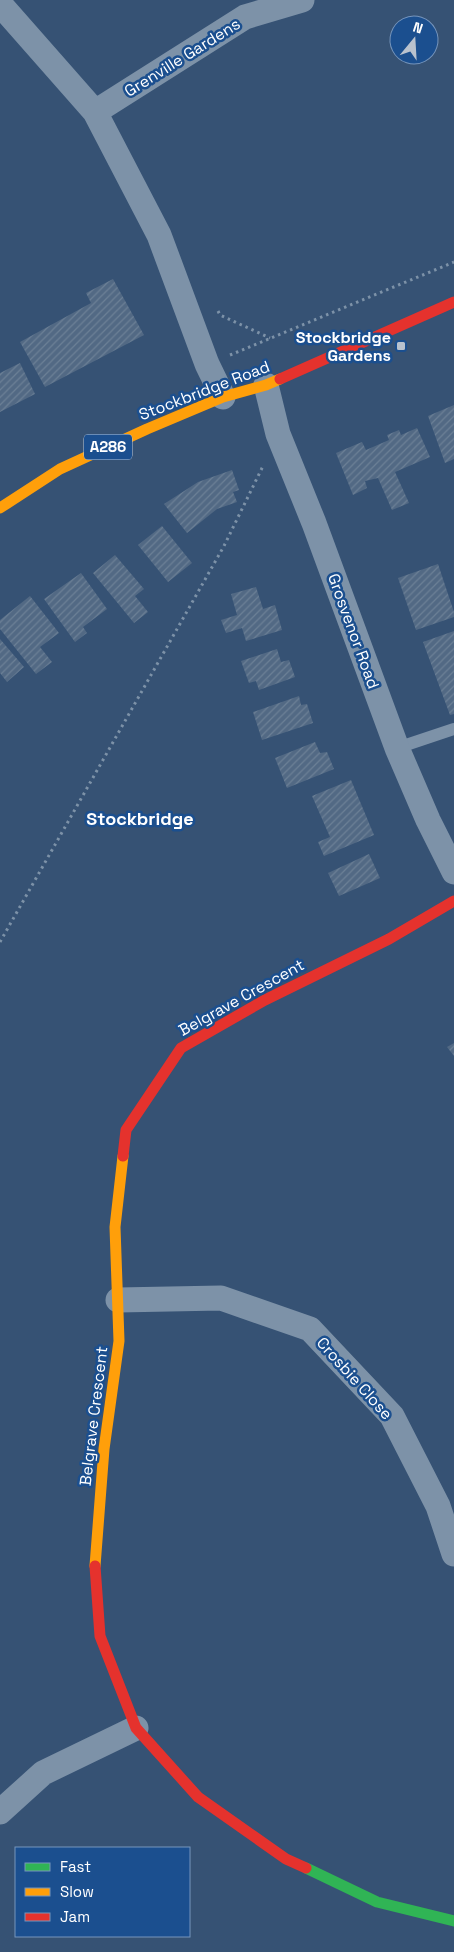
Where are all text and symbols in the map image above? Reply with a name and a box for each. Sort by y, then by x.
street label: Grenville Gardens [120,13,244,102]
north arrow [389,15,439,65]
text: N [411,18,425,38]
place label: Stockbridge Gardens [296,327,391,366]
marker: Stockbridge Gardens [395,340,407,352]
street label: Stockbridge Road [136,356,273,425]
road number: A286 [84,434,132,460]
street label: Grosvenor Road [323,571,384,692]
district label: Stockbridge [86,807,194,830]
street label: Belgrave Crescent [175,954,308,1041]
street label: Crosbie Close [312,1333,397,1424]
street label: Belgrave Crescent [75,1345,112,1487]
legend [15,1847,190,1937]
text: Fast [60,1857,91,1876]
text: Slow [60,1882,94,1901]
text: Jam [60,1907,90,1926]

